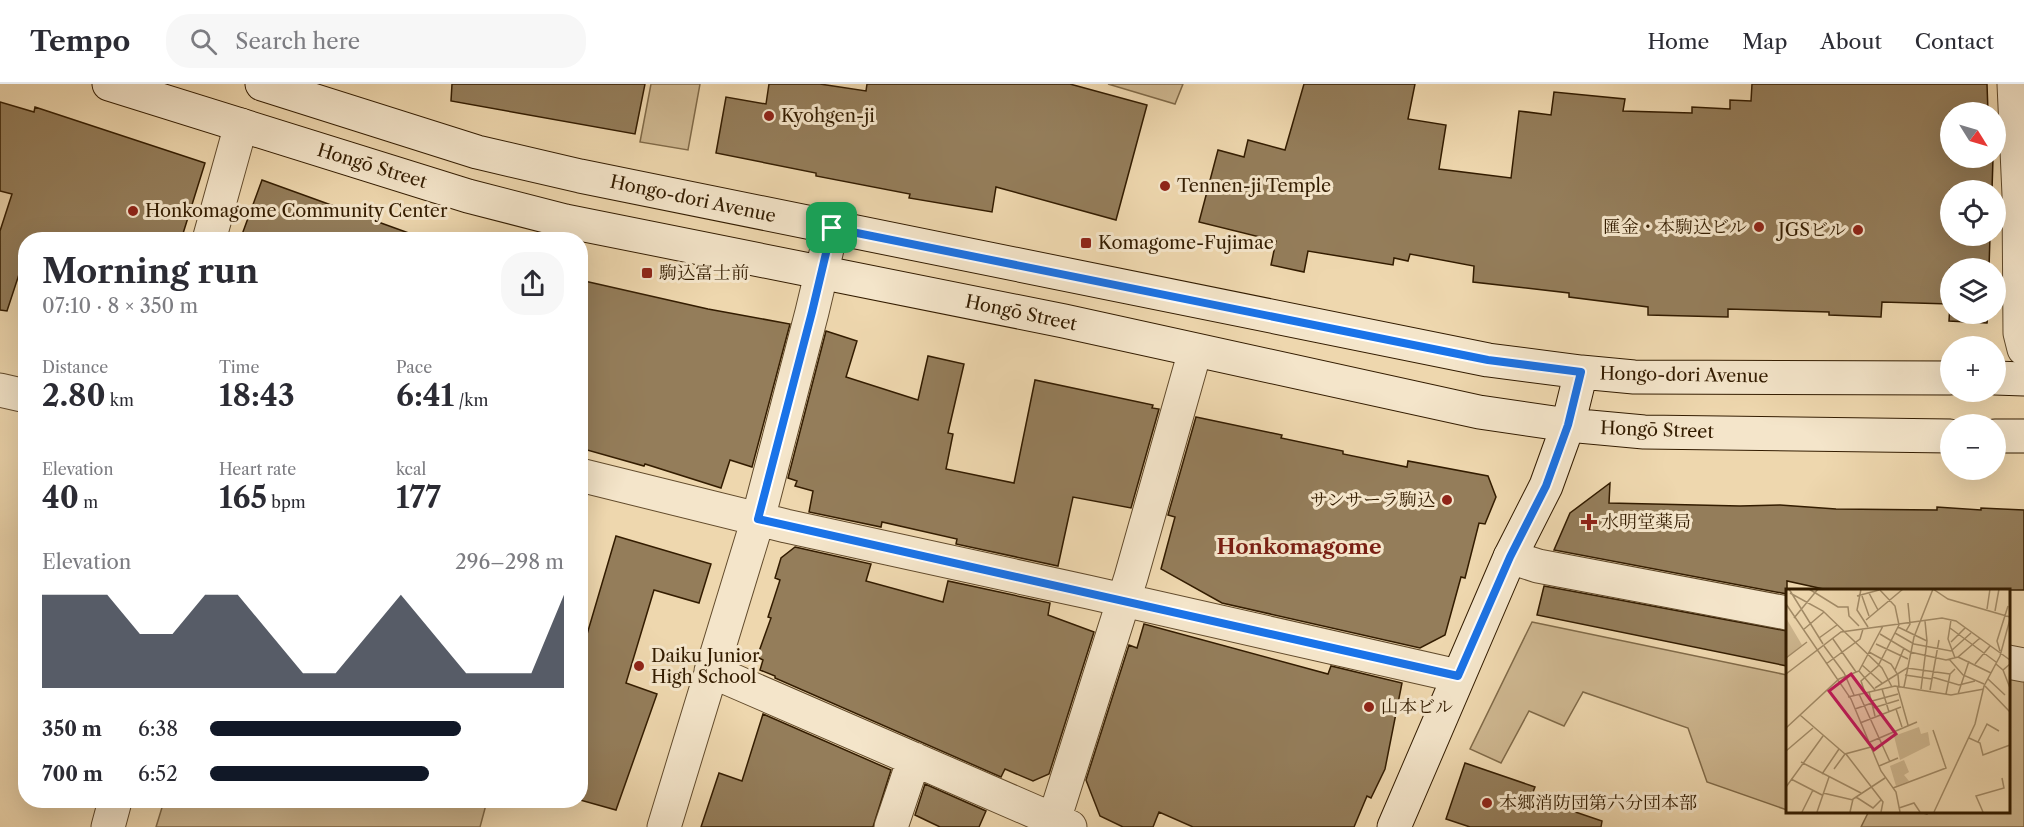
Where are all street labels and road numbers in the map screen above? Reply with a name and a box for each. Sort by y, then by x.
street label: Hongō Street [314,139,430,193]
street label: Hongo-dori Avenue [608,171,778,227]
street label: Hongō Street [963,290,1079,336]
street label: Hongo-dori Avenue [1599,363,1769,387]
street label: Hongō Street [1600,417,1715,443]

